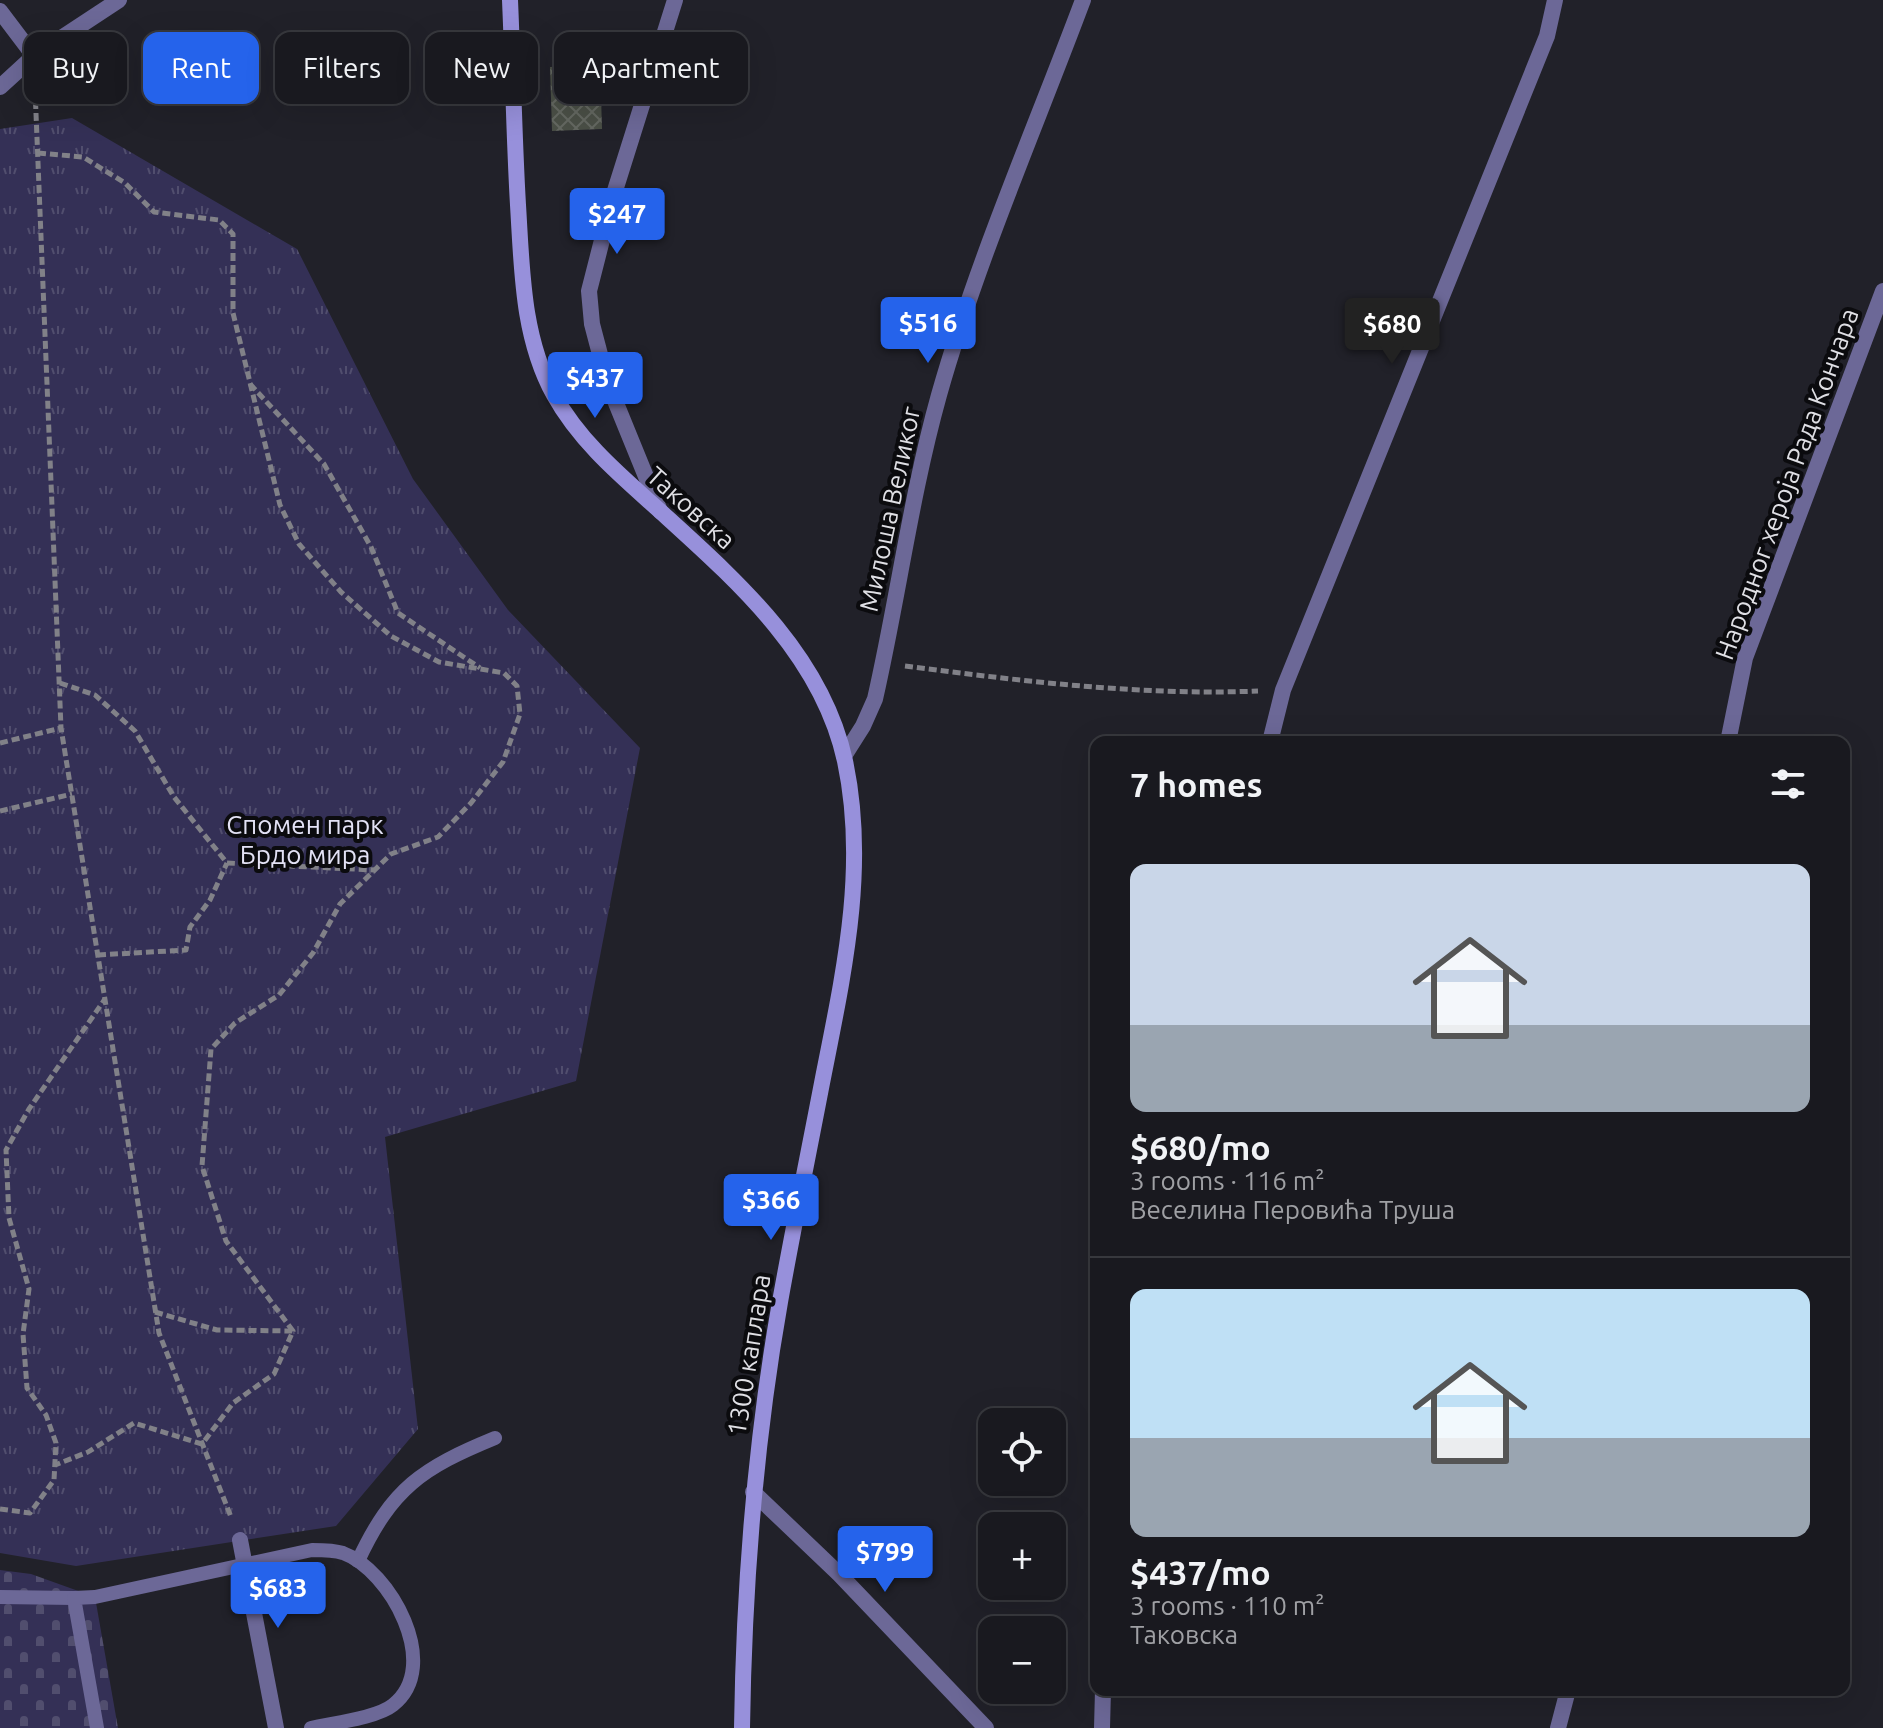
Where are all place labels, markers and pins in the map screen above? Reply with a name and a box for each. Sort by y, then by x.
pin: $247 [570,188,664,256]
pin: $516 [881,297,975,365]
pin: $680 [1345,298,1439,366]
pin: $437 [548,352,642,420]
pin: $366 [724,1174,818,1242]
pin: $799 [838,1526,932,1594]
pin: $683 [231,1562,325,1630]

